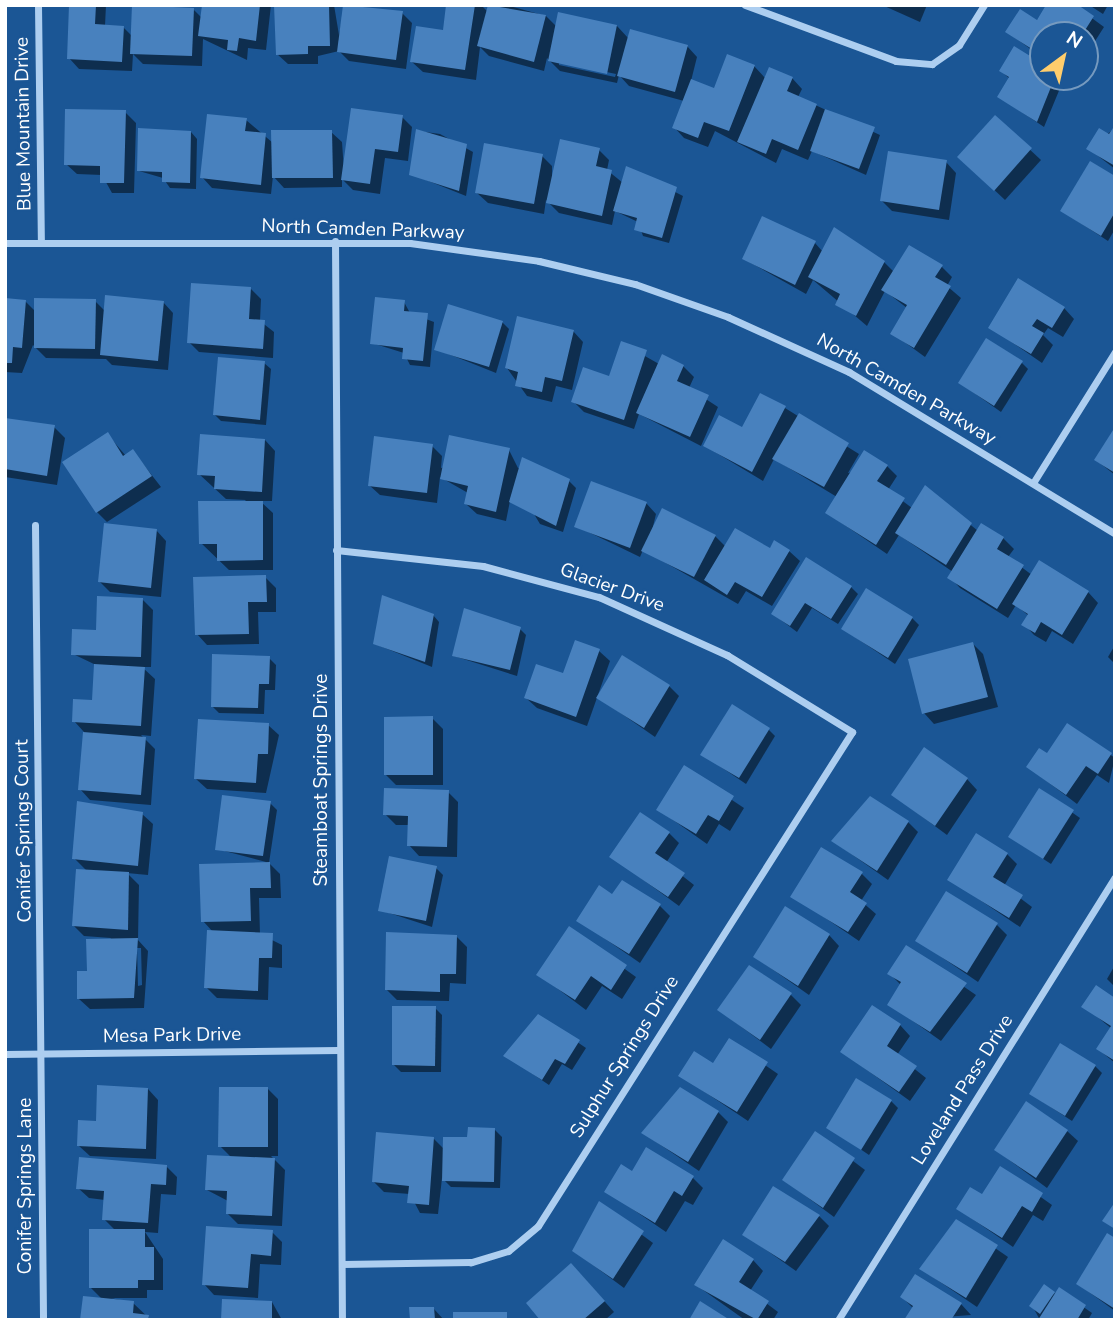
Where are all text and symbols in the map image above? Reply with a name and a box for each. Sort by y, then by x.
north arrow [1029,21,1099,91]
text: N [1061,25,1087,55]
street label: Blue Mountain Drive [11,37,37,211]
street label: North Camden Parkway [261,215,465,245]
street label: North Camden Parkway [812,329,1000,451]
street label: Glacier Drive [557,559,667,617]
street label: Steamboat Springs Drive [311,674,333,886]
street label: Conifer Springs Court [11,739,37,923]
street label: Sulphur Springs Drive [566,972,684,1142]
street label: Loveland Pass Drive [908,1011,1018,1169]
street label: Mesa Park Drive [103,1023,241,1049]
street label: Conifer Springs Lane [15,1098,37,1274]

